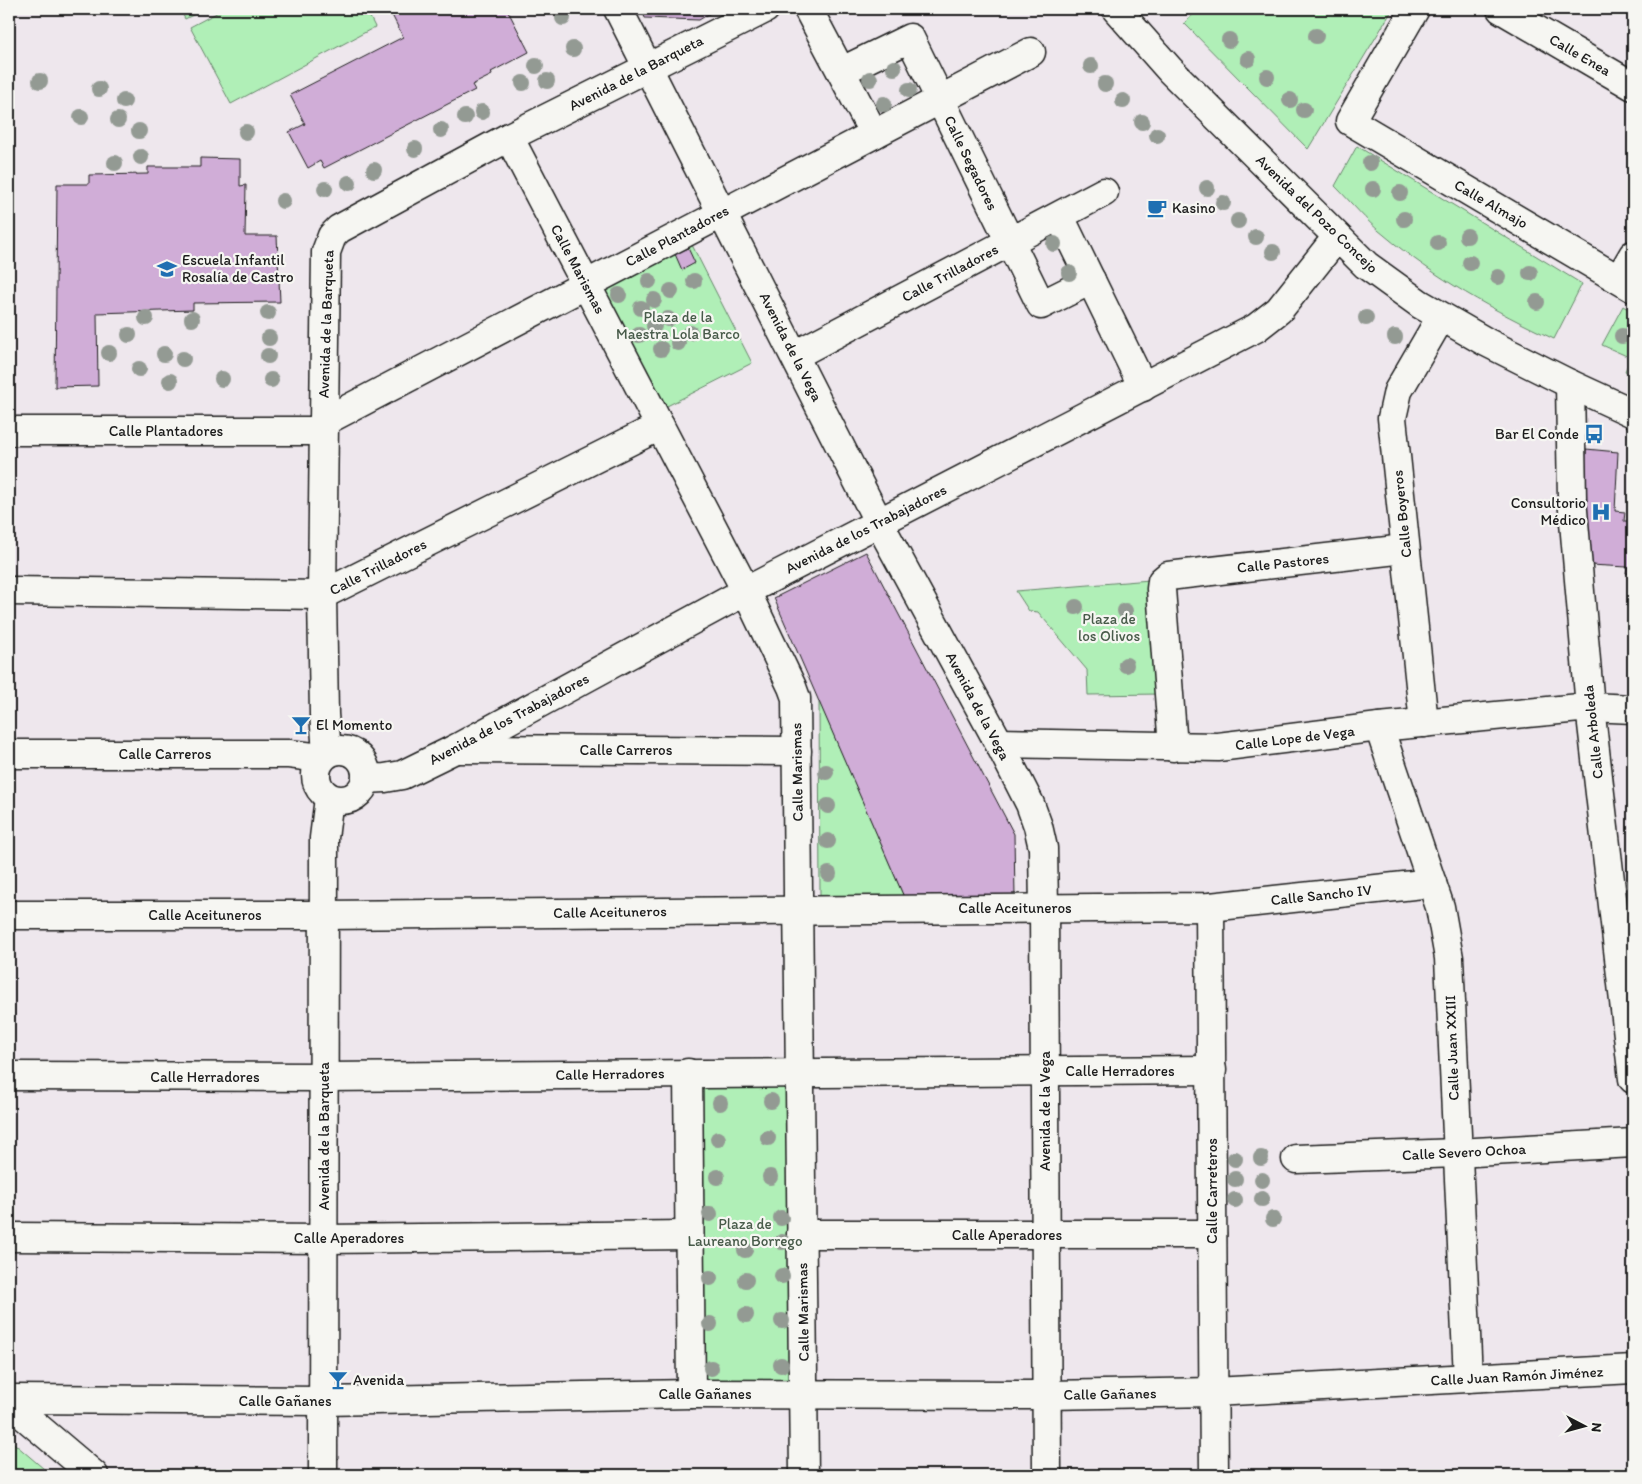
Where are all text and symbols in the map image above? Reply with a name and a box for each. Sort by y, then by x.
street label: Calle Enea [1546,30,1614,80]
street label: Avenida de la Barqueta [566,31,706,115]
street label: Calle Segadores [940,113,1002,214]
street label: Avenida del Pozo Concejo [1252,151,1382,277]
street label: Calle Almajo [1451,176,1531,232]
cafe icon: Kasino [1146,197,1168,219]
place label: Kasino [1172,199,1216,217]
street label: Calle Plantadores [622,201,732,271]
street label: Calle Marismas [547,221,609,317]
street label: Calle Trilladores [899,240,1002,306]
street label: Avenida de la Barqueta [314,249,338,398]
place label: Escuela Infantil Rosalía de Castro [182,251,294,286]
school or university icon: Escuela Infantil Rosalía de Castro [156,258,178,280]
street label: Avenida de la Vega [756,289,826,405]
park label: Plaza de la Maestra Lola Barco [616,308,740,343]
street label: Calle Plantadores [109,422,224,440]
bus stop icon: Bar El Conde [1583,423,1605,445]
place label: Bar El Conde [1495,425,1579,443]
street label: Calle Boyeros [1388,469,1416,559]
street label: Avenida de los Trabajadores [782,480,950,578]
place label: Consultorio Médico [1511,494,1586,529]
hospital icon: Consultorio Médico [1590,501,1612,523]
street label: Calle Trilladores [326,535,430,599]
street label: Calle Pastores [1236,549,1330,577]
park label: Plaza de los Olivos [1078,610,1140,645]
street label: Avenida de la Vega [942,649,1014,763]
street label: Avenida de los Trabajadores [426,669,592,769]
street label: Calle Arboleda [1579,684,1607,780]
bar icon: El Momento [290,714,312,736]
place label: El Momento [316,716,392,734]
street label: Calle Marismas [787,722,807,822]
street label: Calle Lope de Vega [1234,722,1356,754]
street label: Calle Carreros [580,741,673,759]
street label: Calle Carreros [119,745,212,763]
street label: Calle Sancho IV [1270,881,1373,909]
street label: Calle Aceituneros [958,899,1072,917]
street label: Calle Aceituneros [553,902,667,922]
street label: Calle Aceituneros [148,906,262,924]
street label: Calle Juan XXIII [1441,995,1463,1101]
street label: Avenida de la Vega [1036,1051,1054,1171]
street label: Avenida de la Barqueta [315,1062,333,1210]
street label: Calle Herradores [1065,1062,1175,1080]
street label: Calle Herradores [555,1064,665,1084]
street label: Calle Herradores [150,1068,260,1086]
street label: Calle Carreteros [1203,1138,1221,1244]
street label: Calle Severo Ochoa [1401,1140,1527,1164]
park label: Plaza de Laureano Borrego [687,1215,803,1250]
street label: Calle Aperadores [952,1226,1063,1244]
street label: Calle Aperadores [294,1229,405,1247]
street label: Calle Marismas [793,1262,813,1362]
street label: Calle Juan Ramón Jiménez [1430,1362,1604,1390]
bar icon: Avenida [327,1369,349,1391]
place label: Avenida [353,1371,404,1389]
street label: Calle Gañanes [1063,1384,1157,1404]
street label: Calle Gañanes [658,1385,752,1403]
street label: Calle Gañanes [238,1392,332,1410]
north arrow [1560,1402,1610,1452]
text: N [1587,1422,1605,1433]

